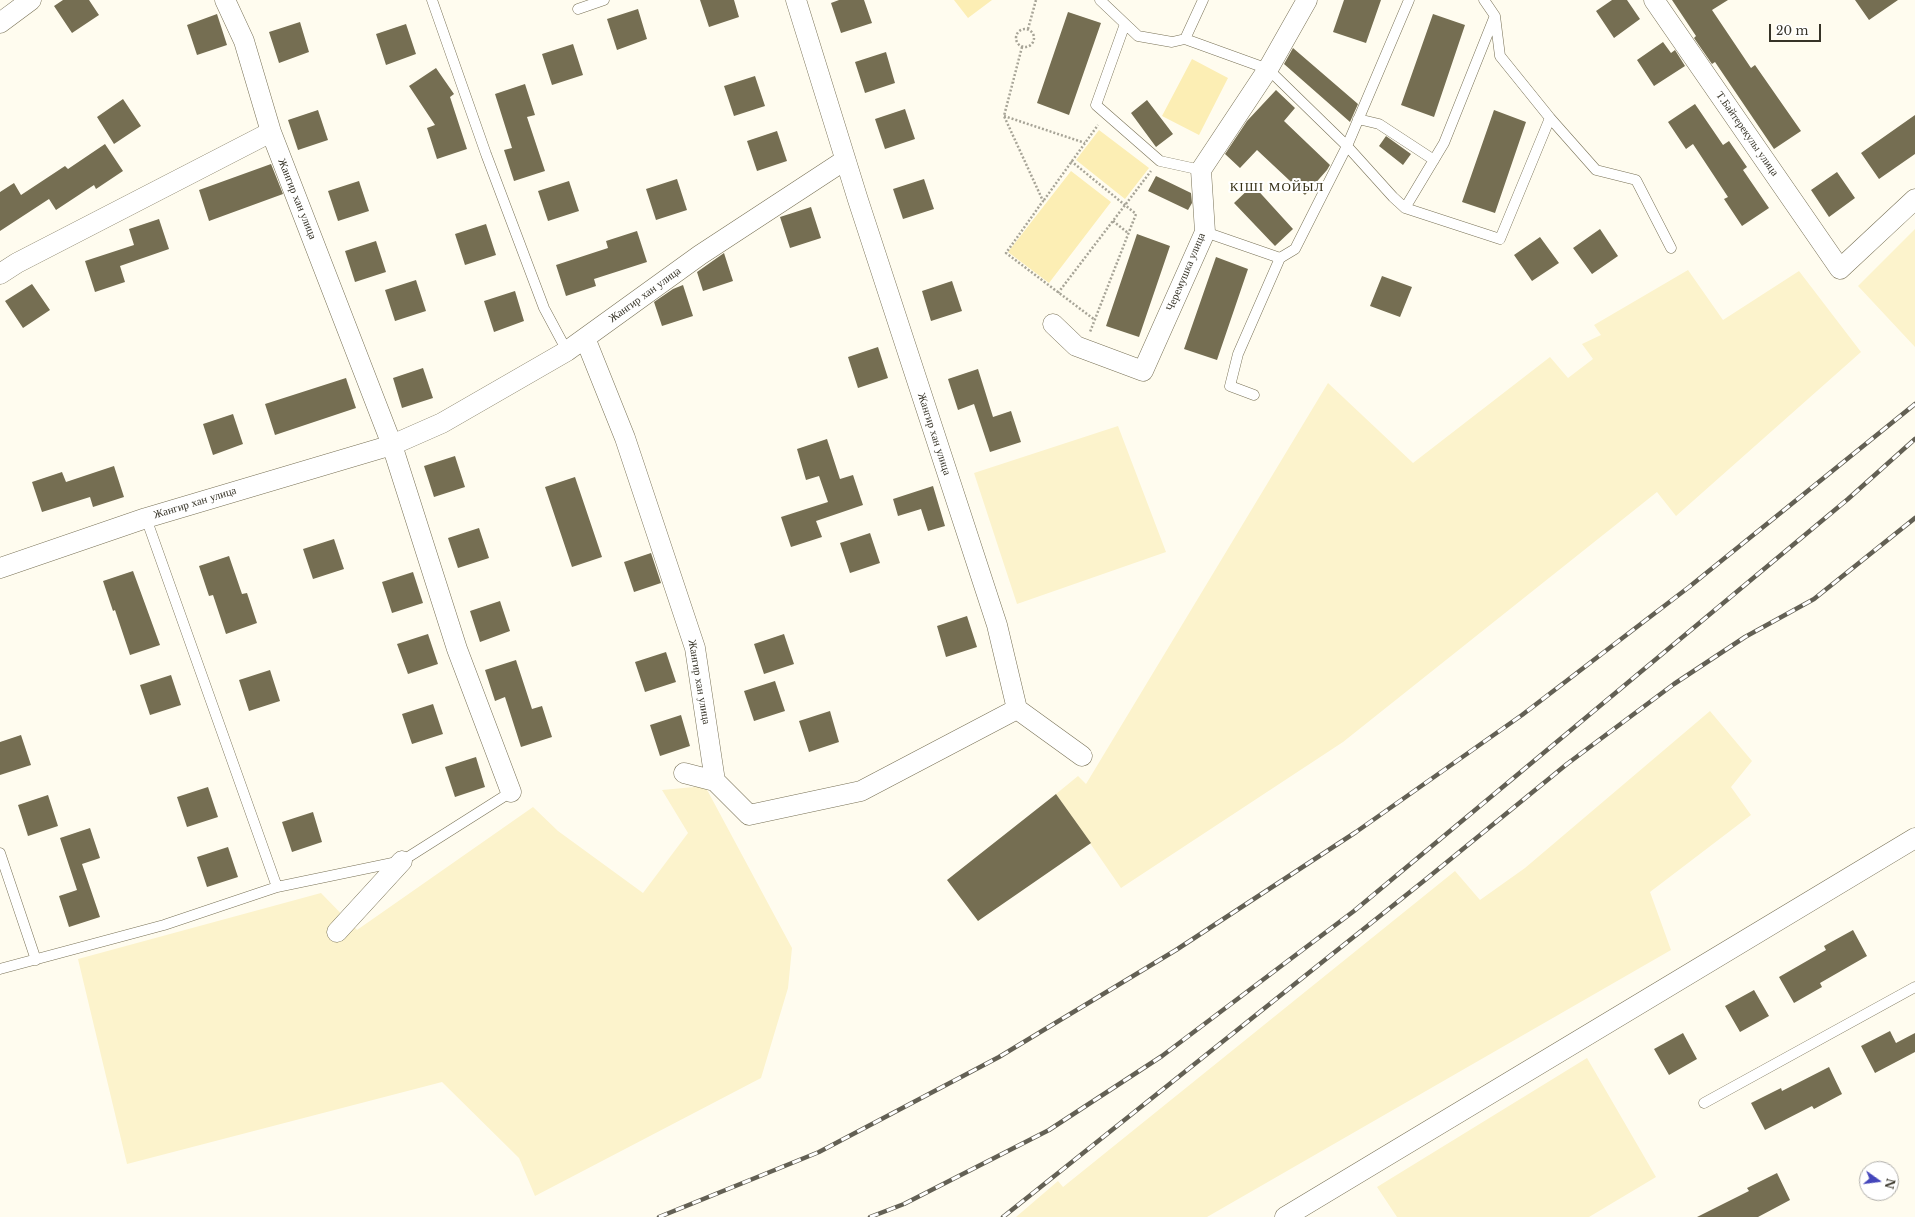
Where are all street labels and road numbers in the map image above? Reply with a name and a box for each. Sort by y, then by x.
street label: Т.Байтерекулы улица [1713,89,1781,179]
street label: Жангир хан улица [275,157,319,241]
street label: Черемушка улица [1164,231,1208,313]
street label: Жангир хан улица [606,264,684,326]
street label: Жангир хан улица [914,391,954,477]
street label: Жангир хан улица [152,484,238,522]
street label: Жангир хан улица [685,639,713,725]

